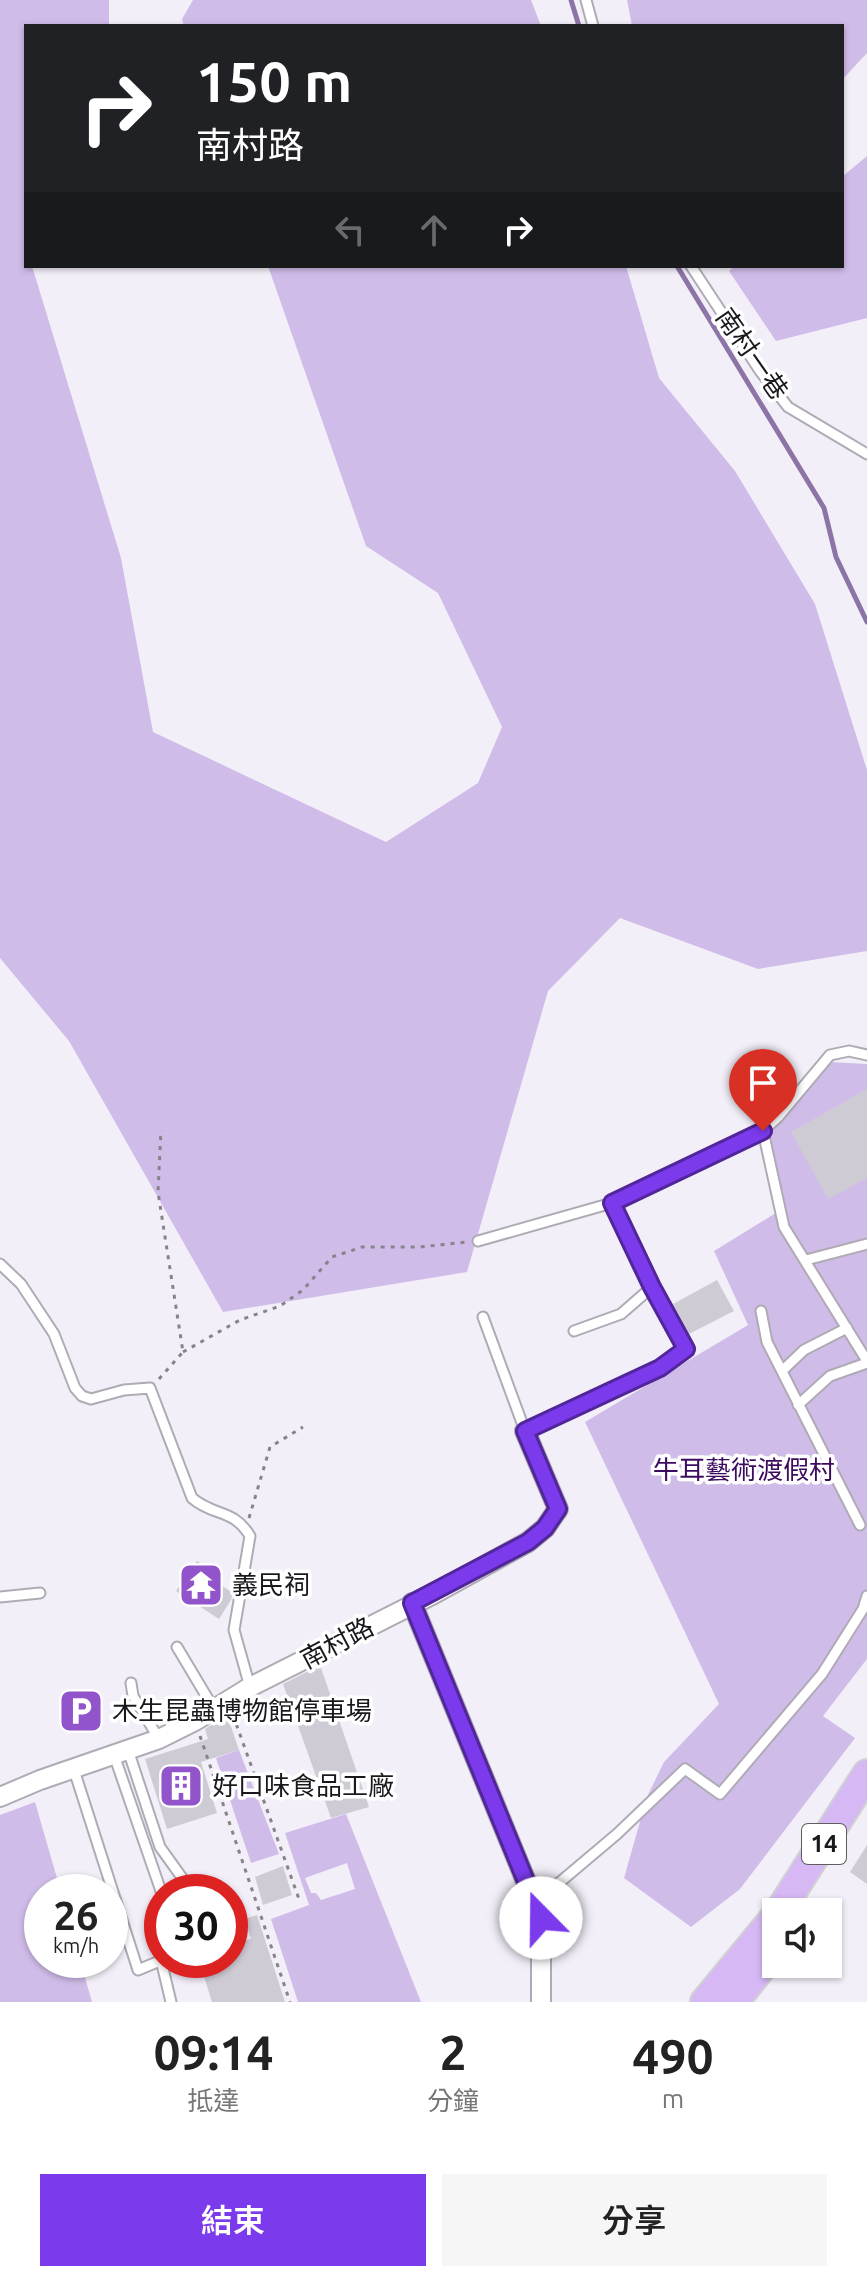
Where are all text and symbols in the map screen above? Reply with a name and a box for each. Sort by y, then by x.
text: 150 m [196,50,352,113]
icon: right [64,56,168,160]
text: 南村路 [196,124,304,165]
icon: left [328,208,372,252]
icon: ahead [412,208,456,252]
icon: right [496,208,540,252]
street label: 南村一巷 [711,303,794,405]
pin [729,1049,797,1131]
icon: arrive [741,1061,785,1105]
park label: 牛耳藝術渡假村 [653,1455,835,1484]
temple icon: 義民祠 [177,1561,225,1609]
place label: 義民祠 [232,1570,310,1599]
street label: 南村路 [296,1611,378,1674]
parking icon: 木生昆蟲博物館停車場 [57,1687,105,1735]
place label: 木生昆蟲博物館停車場 [112,1696,372,1725]
building icon: 好口味食品工廠 [157,1762,205,1810]
place label: 好口味食品工廠 [212,1771,394,1800]
road number: 14 [802,1824,846,1864]
speed limit sign: 30 [144,1874,248,1978]
position arrow [499,1876,583,1960]
text: 26 [53,1893,99,1938]
map controls [762,1898,842,1978]
button: sound [762,1898,842,1978]
text: km/h [53,1934,99,1957]
text: 09:14 [153,2025,274,2079]
text: 2 [439,2025,466,2079]
text: 490 [632,2029,714,2083]
text: m [662,2084,684,2113]
text: 抵達 [187,2086,239,2115]
text: 分鐘 [427,2086,479,2115]
button: 結束 [40,2174,426,2266]
button: 分享 [442,2174,827,2266]

